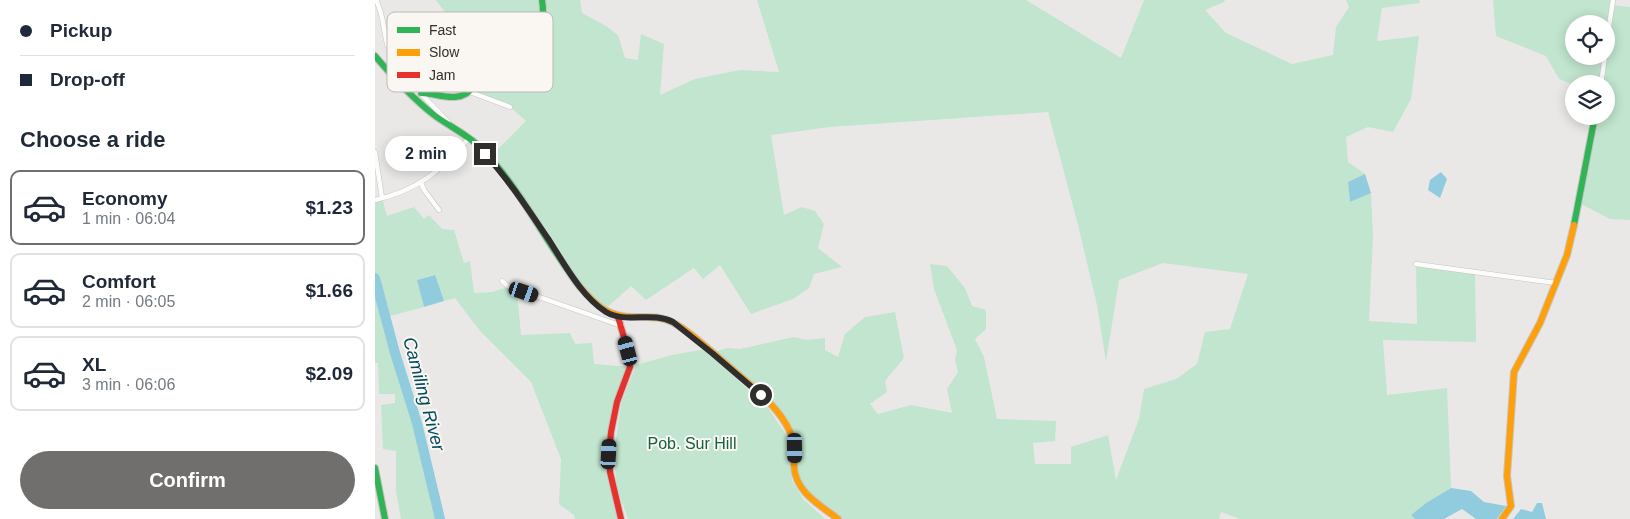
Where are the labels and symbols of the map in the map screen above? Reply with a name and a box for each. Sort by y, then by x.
legend [387,12,553,92]
text: Fast [429,22,456,38]
text: Slow [429,44,460,60]
text: Jam [429,67,455,83]
callout: 2 min [385,136,467,172]
route end [474,143,496,165]
car [507,280,540,304]
water label: Camiling River [399,335,449,454]
car [616,335,639,367]
route start [750,384,772,406]
car [787,433,802,463]
park label: Pob. Sur Hill [648,435,736,452]
car [600,439,617,469]

